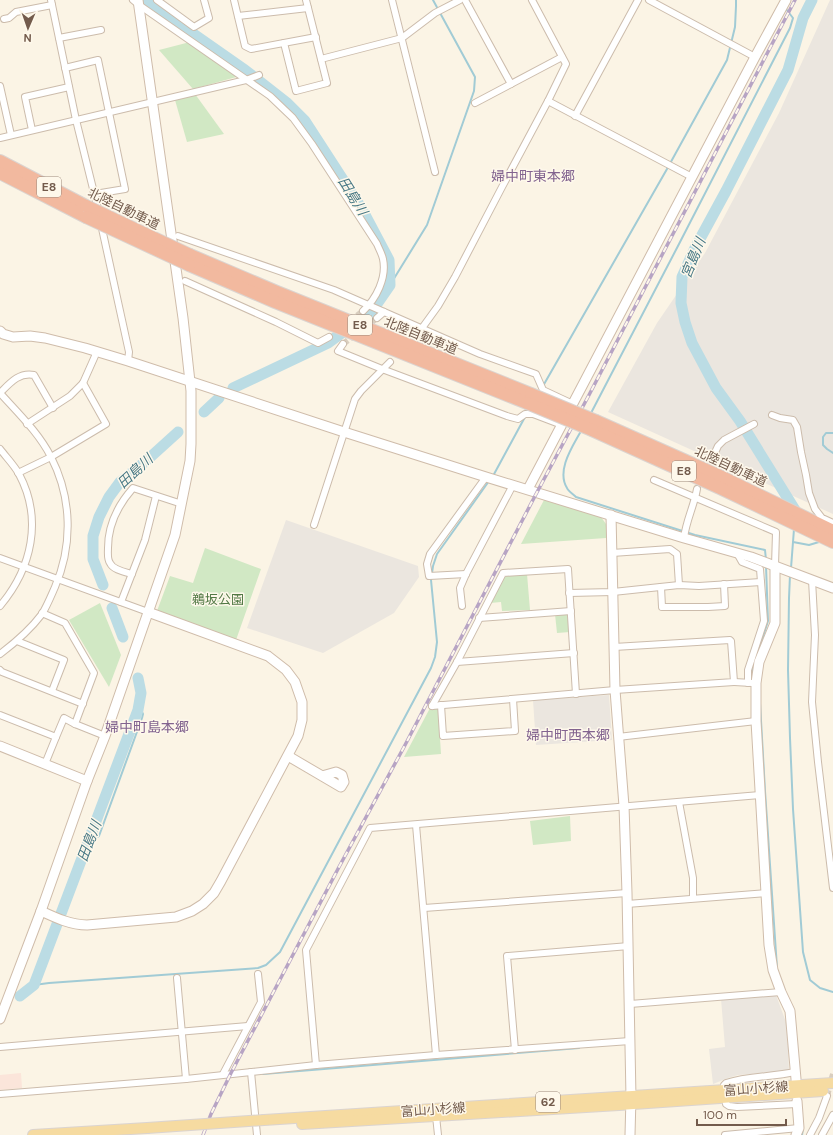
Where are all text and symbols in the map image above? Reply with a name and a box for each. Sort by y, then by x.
north arrow [8,8,48,48]
text: N [23,31,32,45]
district label: 婦中町東本郷 [491,167,575,185]
water label: 田島川 [334,173,373,220]
road number: E8 [37,177,61,197]
street label: 北陸自動車道 [85,184,163,233]
water label: 宮島川 [677,233,710,281]
street label: 北陸自動車道 [381,313,460,358]
road number: E8 [348,315,372,335]
street label: 北陸自動車道 [692,442,770,491]
water label: 田島川 [114,449,158,492]
road number: E8 [672,461,696,481]
park label: 鵜坂公園 [192,591,244,608]
district label: 婦中町島本郷 [105,718,189,736]
district label: 婦中町西本郷 [526,726,610,744]
water label: 田島川 [73,816,106,864]
street label: 富山小杉線 [723,1078,789,1099]
road number: 62 [536,1092,560,1112]
street label: 富山小杉線 [400,1099,466,1120]
scale bar [697,1101,786,1127]
text: 100 m [703,1107,737,1123]

